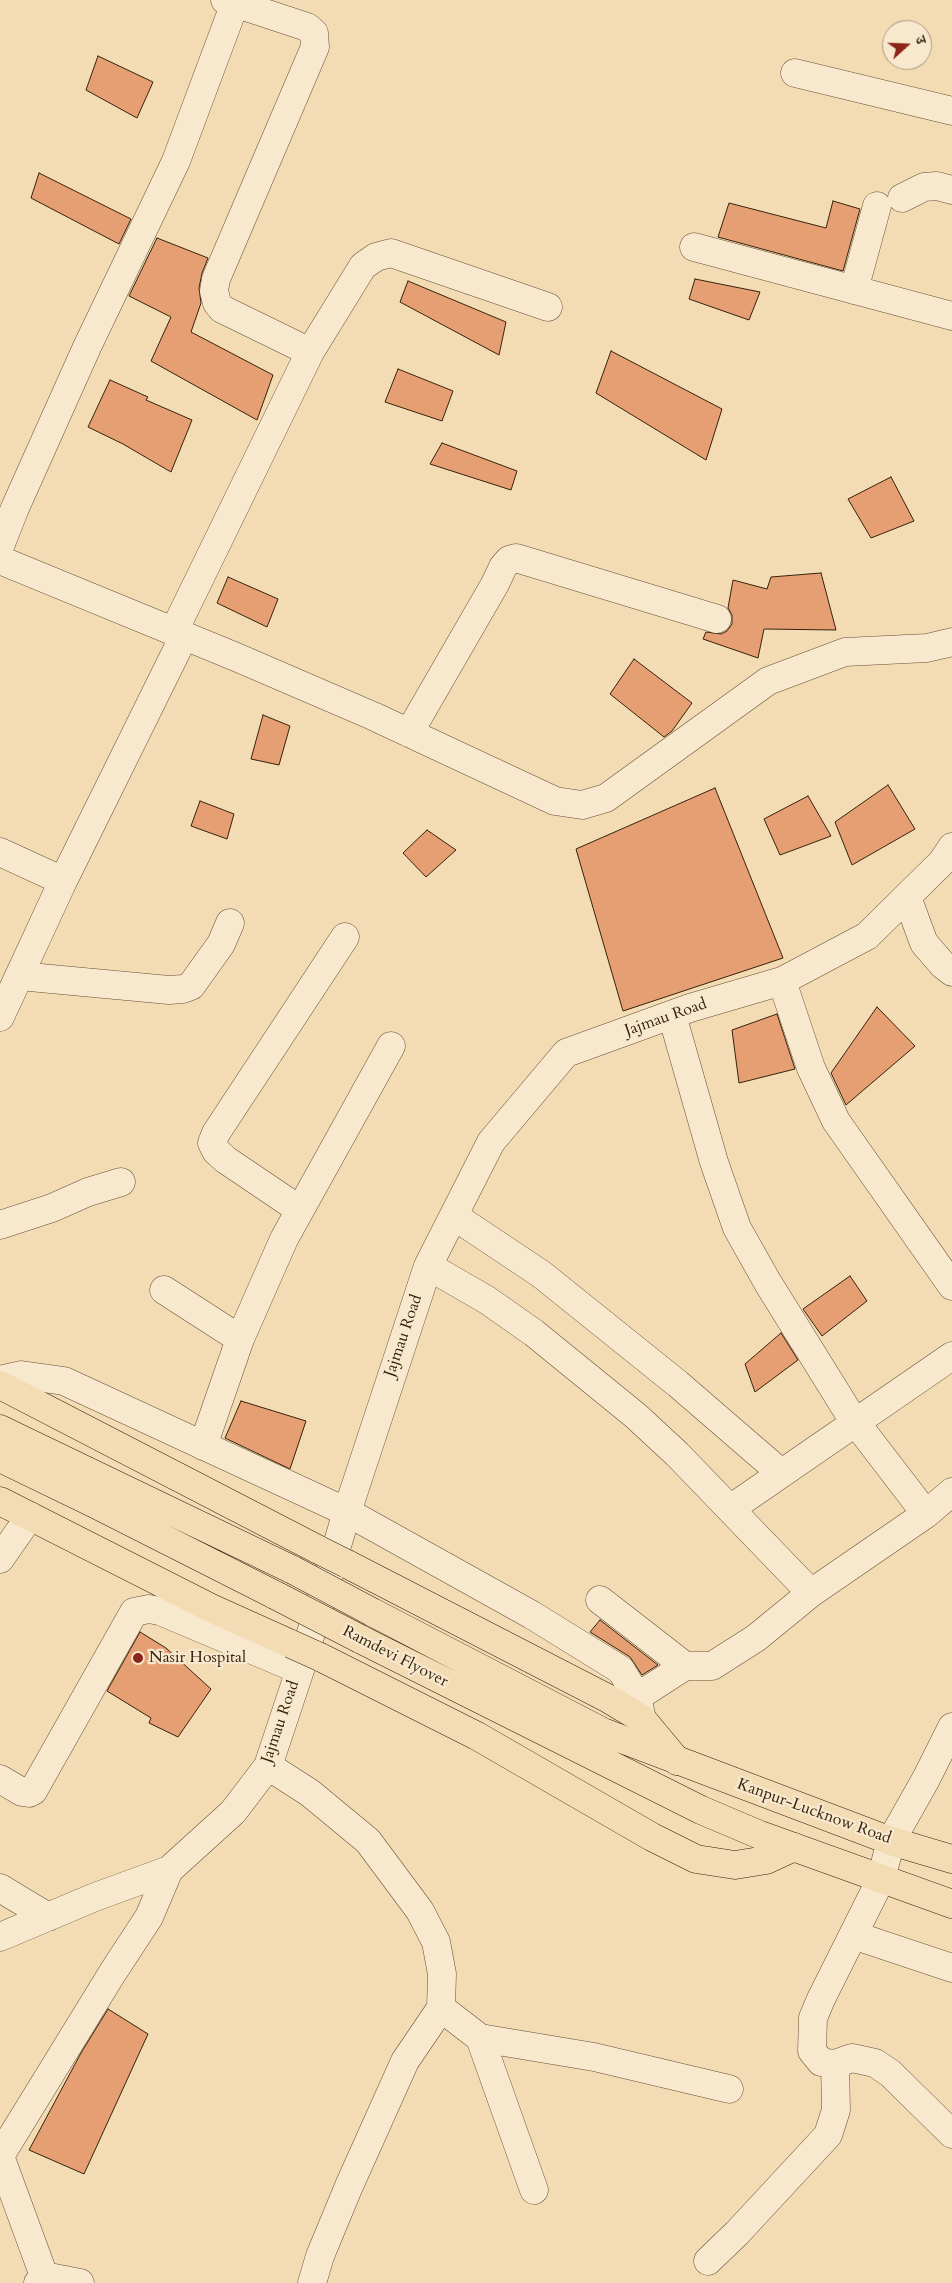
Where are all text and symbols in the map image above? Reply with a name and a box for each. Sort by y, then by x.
north arrow [882,20,932,70]
text: उ [910,33,931,47]
street label: Jajmau Road [622,995,710,1041]
street label: Jajmau Road [381,1292,427,1380]
street label: Ramdevi Flyover [339,1622,451,1692]
place label: Nasir Hospital [149,1648,246,1668]
marker: Nasir Hospital [131,1651,145,1665]
street label: Jajmau Road [258,1678,304,1766]
street label: Kanpur-Lucknow Road [734,1775,894,1849]

